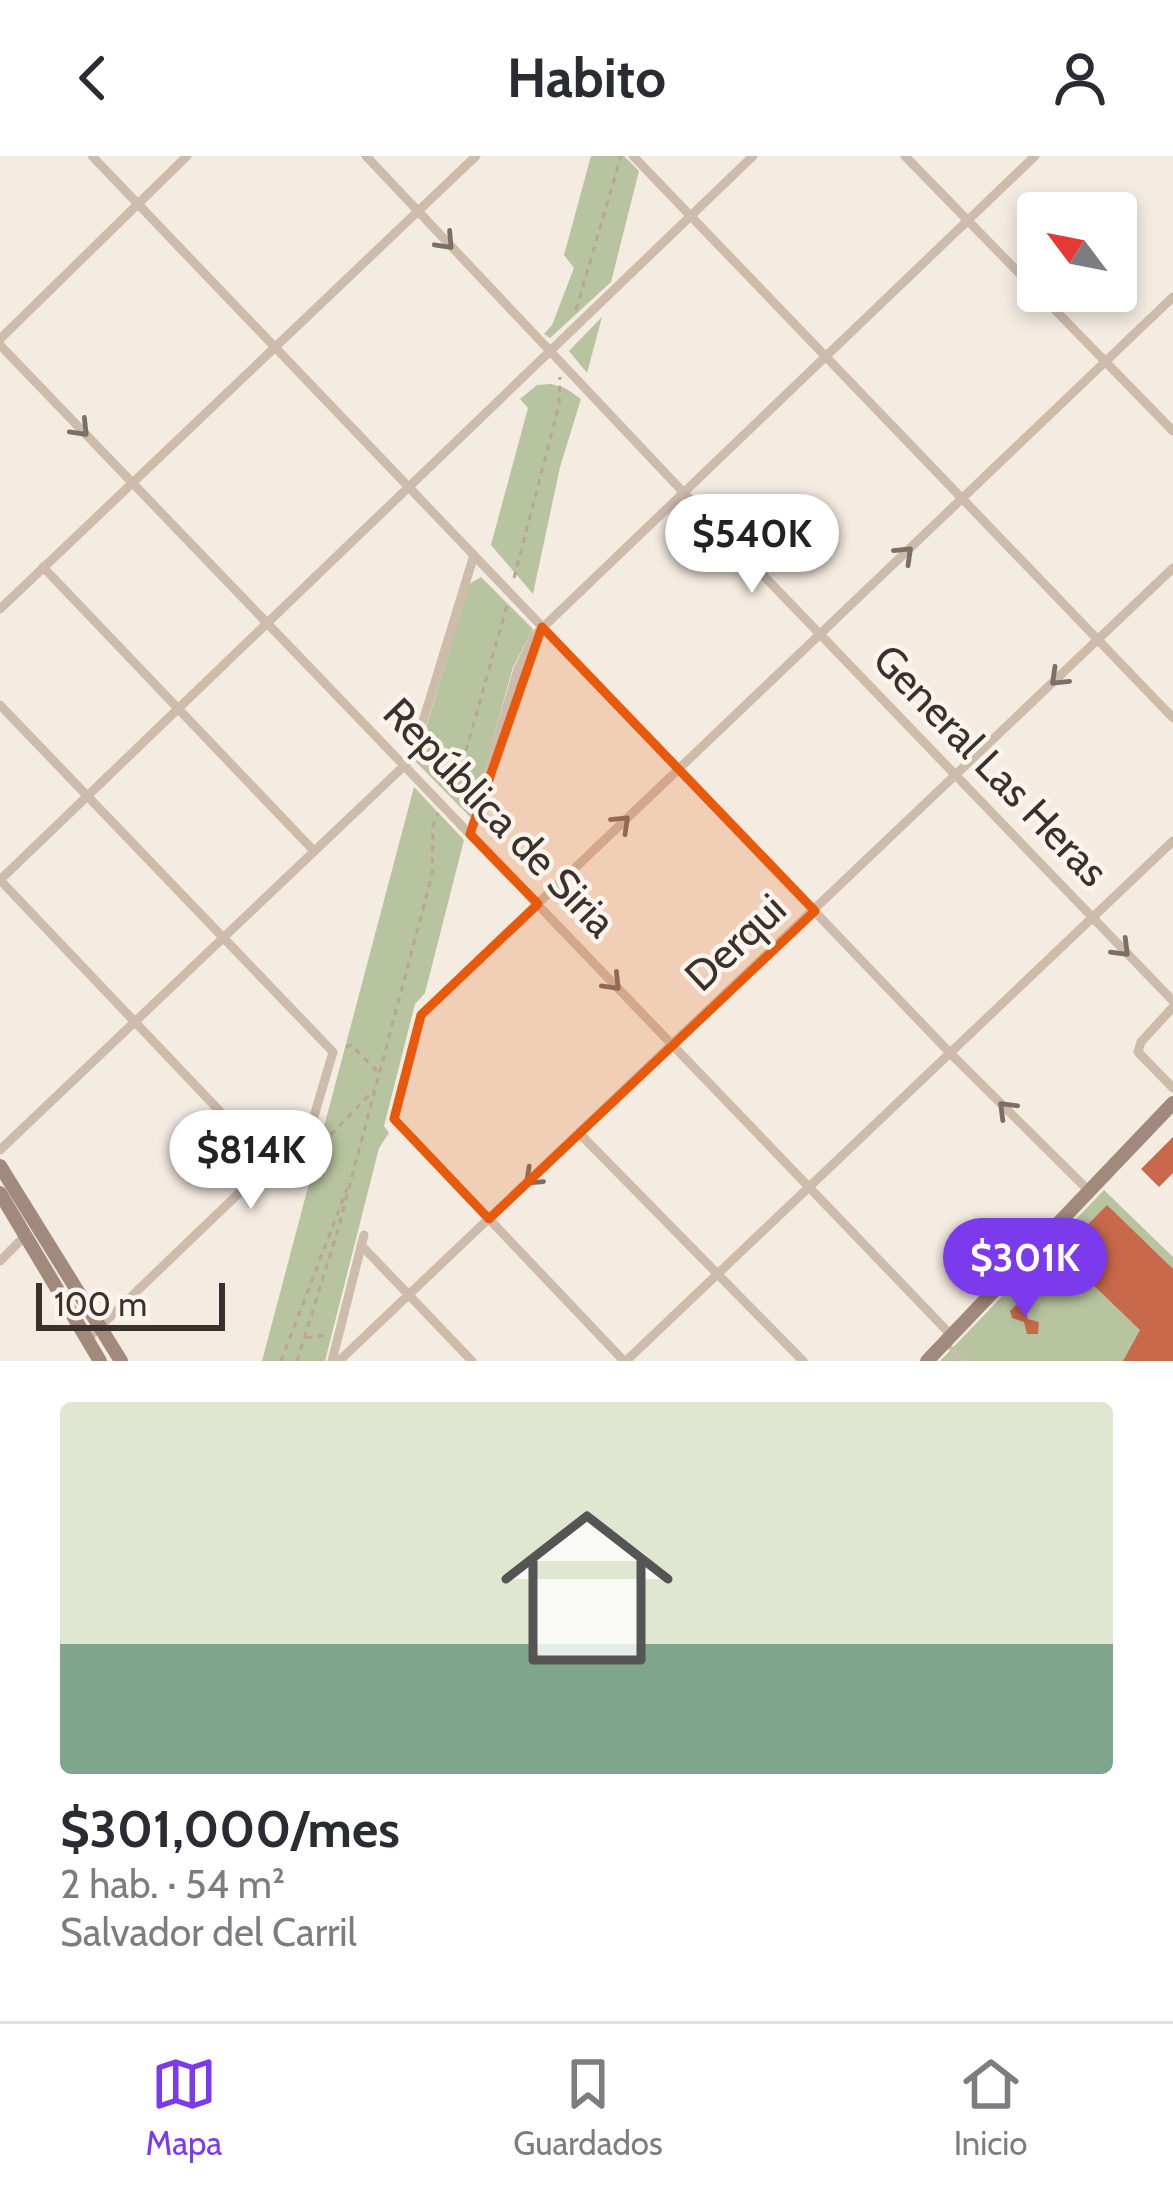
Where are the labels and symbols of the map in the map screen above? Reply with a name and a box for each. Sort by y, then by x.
north arrow [1017,192,1137,312]
one-way arrow [432,228,454,249]
one-way arrow [67,415,89,437]
pin: $540K [668,494,836,596]
one-way arrow [891,547,912,569]
street label: General Las Heras [862,633,1120,897]
one-way arrow [1050,663,1072,685]
street label: República de Siria [373,687,627,947]
one-way arrow [608,816,630,838]
street label: Derqui [674,882,796,1002]
one-way arrow [1107,935,1129,957]
one-way arrow [599,969,621,991]
one-way arrow [998,1101,1020,1123]
pin: $814K [167,1110,335,1212]
one-way arrow [525,1164,546,1186]
pin: $301K [941,1218,1109,1320]
scale bar [36,1277,225,1330]

